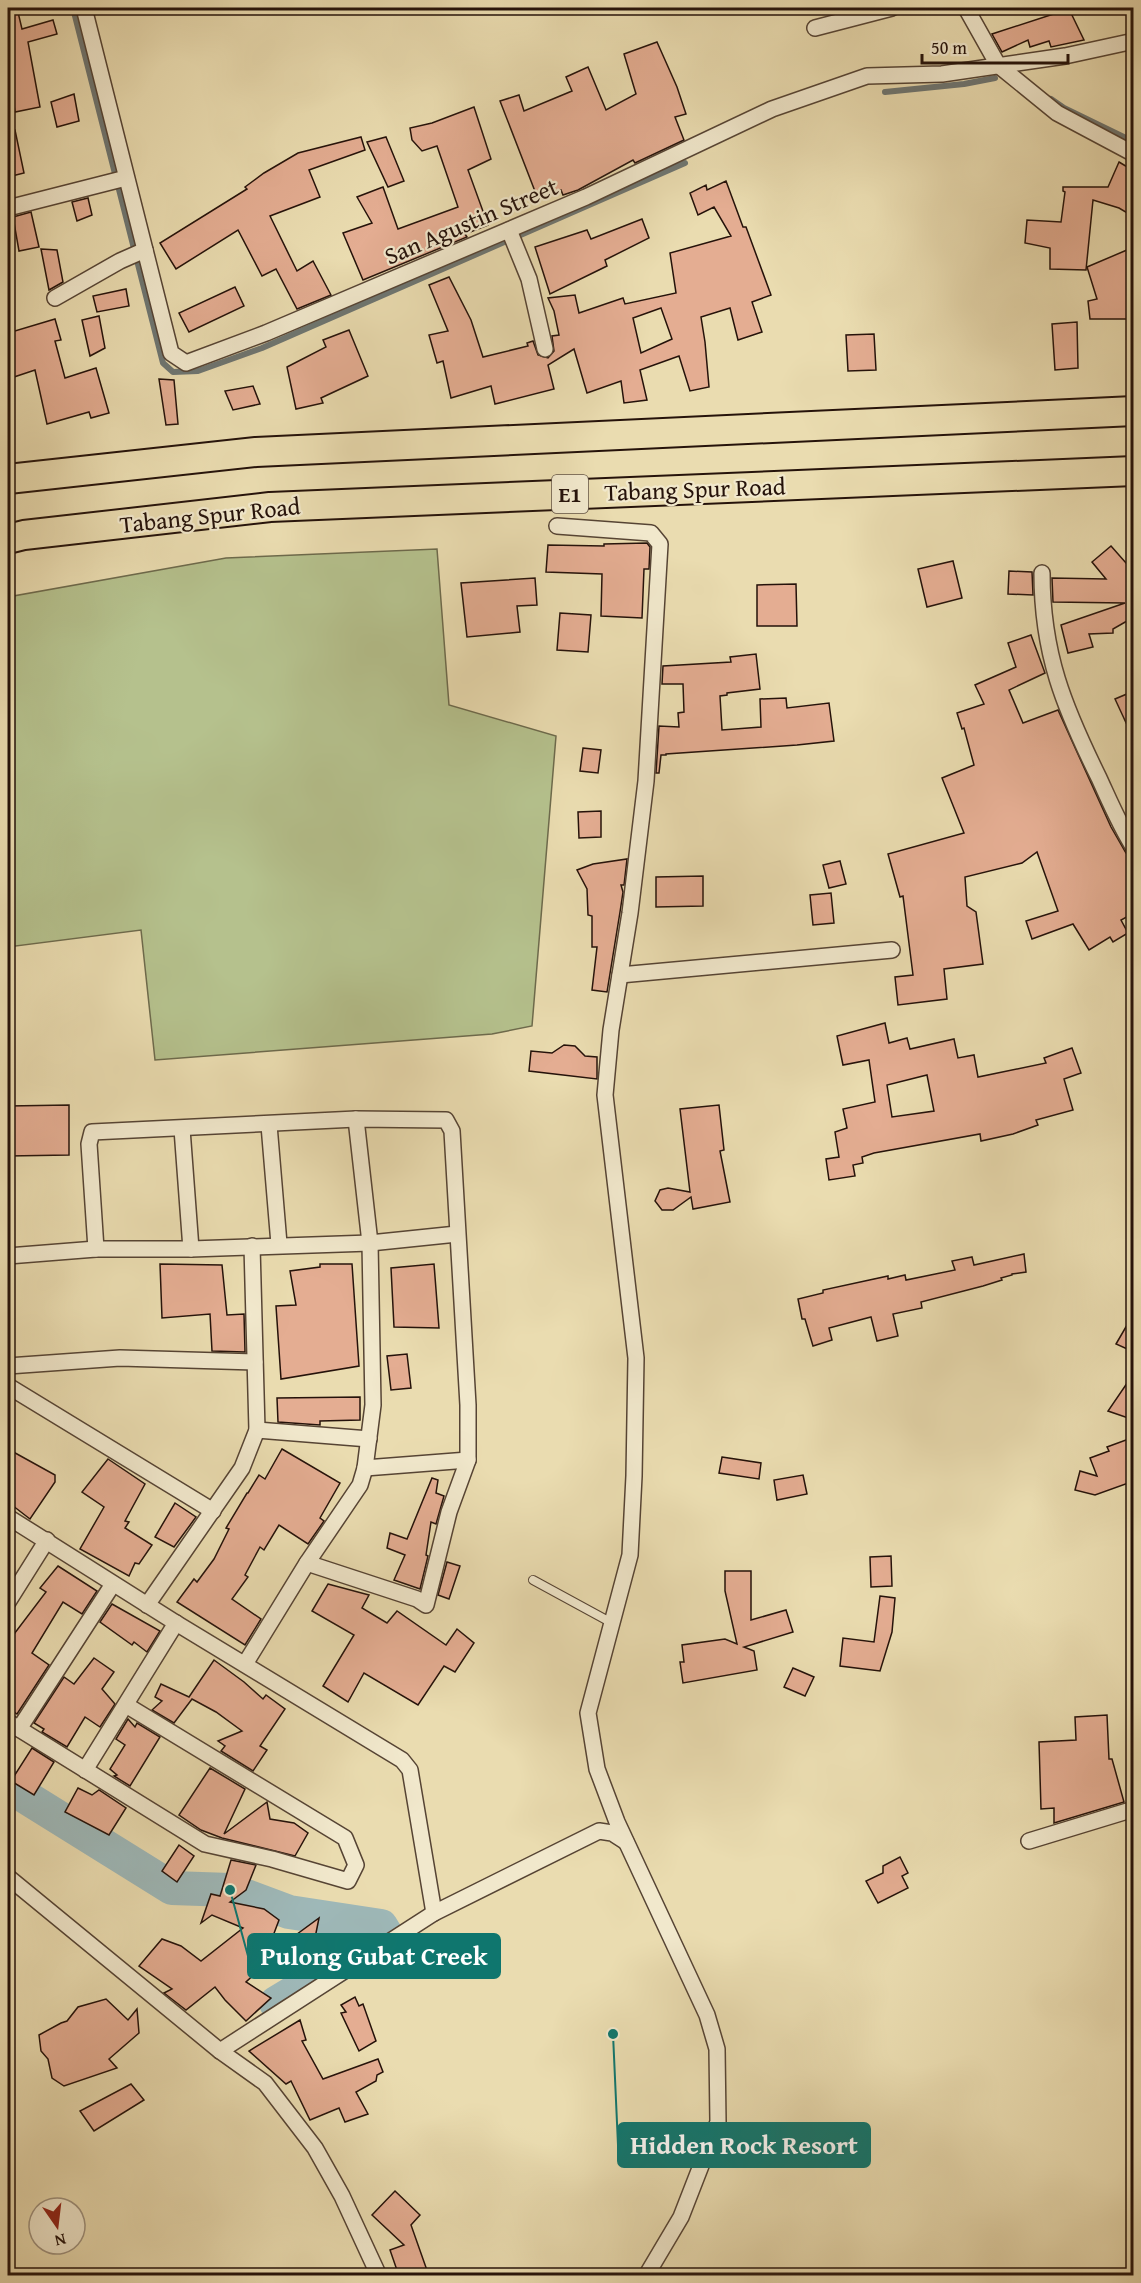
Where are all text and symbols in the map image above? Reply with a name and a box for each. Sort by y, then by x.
scale bar [922,27,1068,65]
text: 50 m [931,34,967,61]
street label: San Agustin Street [379,168,564,273]
street label: Tabang Spur Road [604,468,786,510]
road number: E1 [552,475,588,513]
street label: Tabang Spur Road [118,488,302,542]
callout: Pulong Gubat Creek [248,1934,500,1978]
text: Pulong Gubat Creek [260,1936,488,1975]
callout: Hidden Rock Resort [618,2123,870,2167]
text: Hidden Rock Resort [630,2125,858,2164]
north arrow [27,2196,87,2256]
text: N [52,2228,69,2254]

